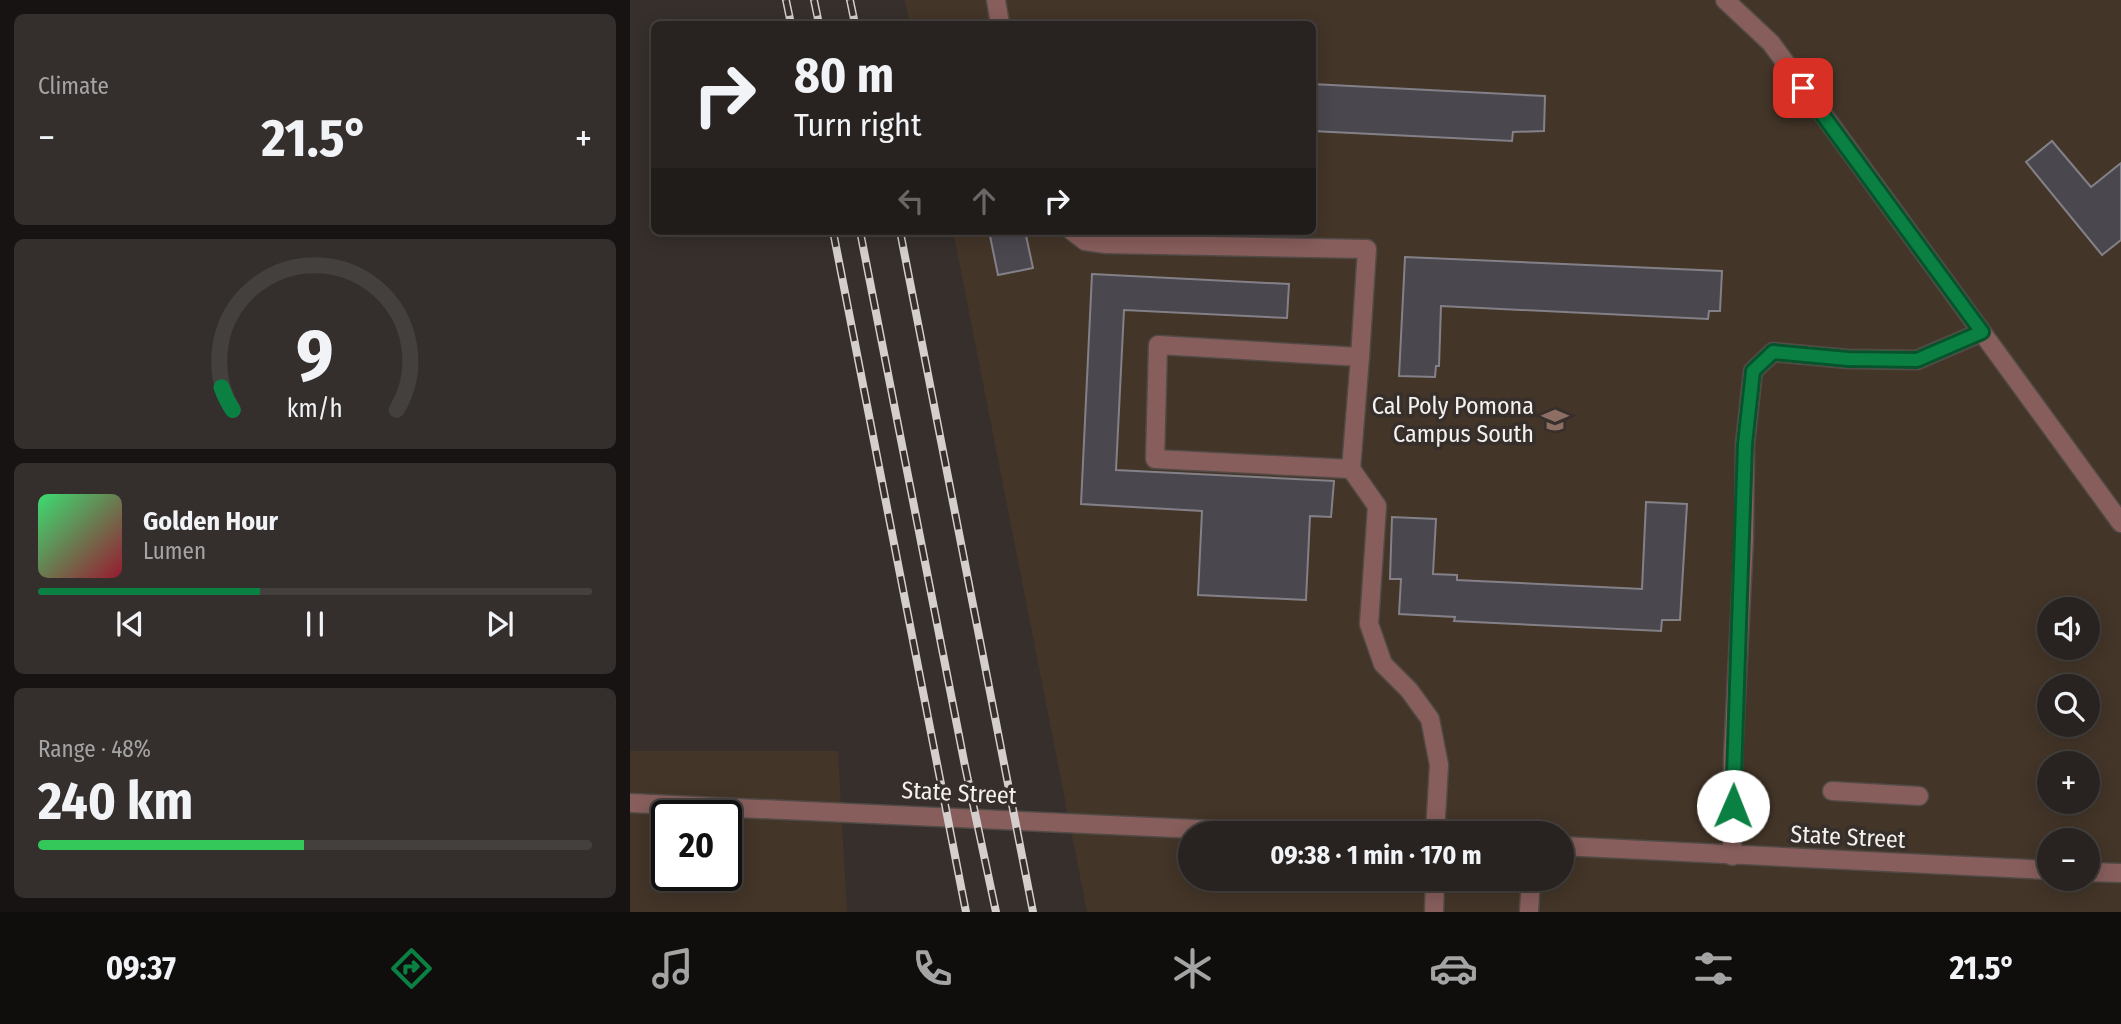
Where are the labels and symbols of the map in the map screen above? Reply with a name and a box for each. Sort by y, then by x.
pin [1773,58,1833,118]
place label: Cal Poly Pomona Campus South [1372,392,1534,448]
school or university icon: Cal Poly Pomona Campus South [1540,405,1570,435]
position arrow [1696,769,1770,843]
street label: State Street [901,776,1017,810]
speed limit sign: 20 [651,800,742,891]
street label: State Street [1790,820,1906,854]

